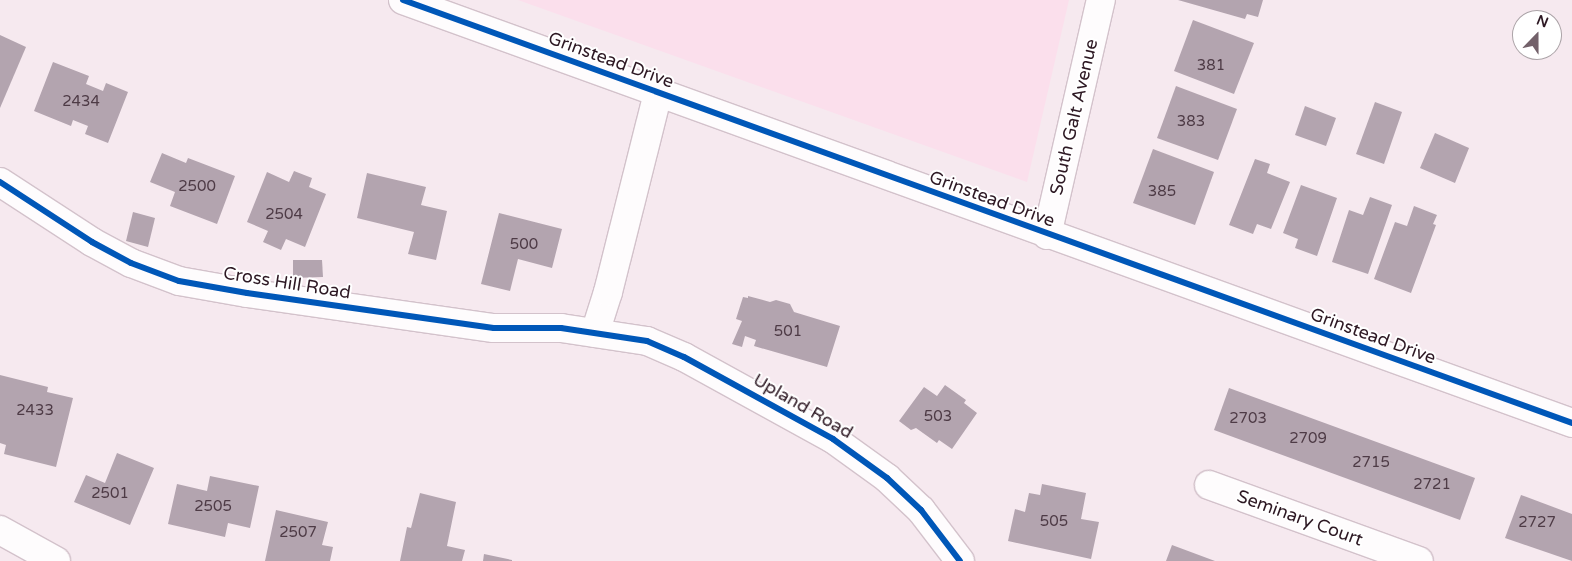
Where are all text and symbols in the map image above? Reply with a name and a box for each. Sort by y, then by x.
north arrow [1512,10,1562,60]
text: N [1534,12,1551,32]
street label: Grinstead Drive [545,27,677,93]
street label: South Galt Avenue [1046,37,1102,197]
house number: 381 [1197,57,1225,75]
house number: 2434 [62,93,100,111]
house number: 383 [1177,113,1205,131]
street label: Grinstead Drive [926,166,1058,232]
house number: 2500 [178,178,216,196]
house number: 385 [1148,183,1176,201]
house number: 2504 [265,206,303,224]
house number: 500 [510,236,538,254]
street label: Cross Hill Road [222,262,352,304]
street label: Grinstead Drive [1307,303,1439,369]
house number: 501 [774,323,802,341]
street label: Upland Road [749,369,857,443]
house number: 2433 [16,402,54,420]
house number: 503 [924,408,952,426]
house number: 2703 [1229,410,1267,428]
house number: 2709 [1289,430,1327,448]
house number: 2715 [1352,454,1390,472]
house number: 2721 [1413,476,1451,494]
house number: 2501 [91,485,129,503]
street label: Seminary Court [1234,485,1366,551]
house number: 2505 [194,498,232,516]
house number: 505 [1040,513,1068,531]
house number: 2727 [1518,514,1556,532]
house number: 2507 [279,524,317,542]

